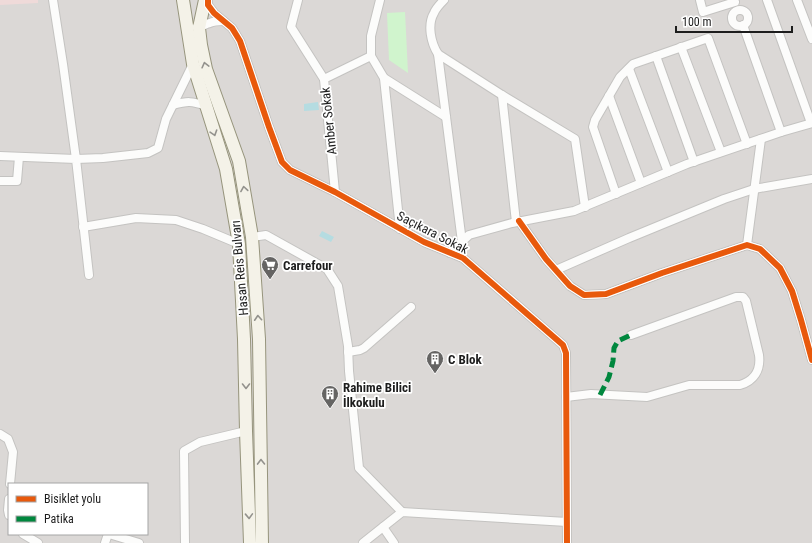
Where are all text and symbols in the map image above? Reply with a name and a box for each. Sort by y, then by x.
scale bar [676,8,792,34]
text: 100 m [682,15,712,29]
one-way arrow [202,62,210,69]
street label: Amber Sokak [317,86,340,156]
one-way arrow [210,129,218,136]
one-way arrow [240,186,249,192]
street label: Saçıkara Sokak [395,208,471,257]
street label: Hasan Reis Bulvarı [228,220,251,316]
supermarket icon: Carrefour [260,255,280,280]
place label: Carrefour [283,258,333,273]
one-way arrow [253,315,262,321]
building icon: C Blok [425,349,445,374]
place label: C Blok [448,352,482,367]
place label: Rahime Bilici İlkokulu [343,380,411,410]
one-way arrow [241,383,250,389]
building icon: Rahime Bilici İlkokulu [320,384,340,409]
one-way arrow [257,459,265,465]
legend [8,483,148,535]
text: Bisiklet yolu [44,492,101,506]
text: Patika [44,512,74,526]
one-way arrow [245,513,253,519]

